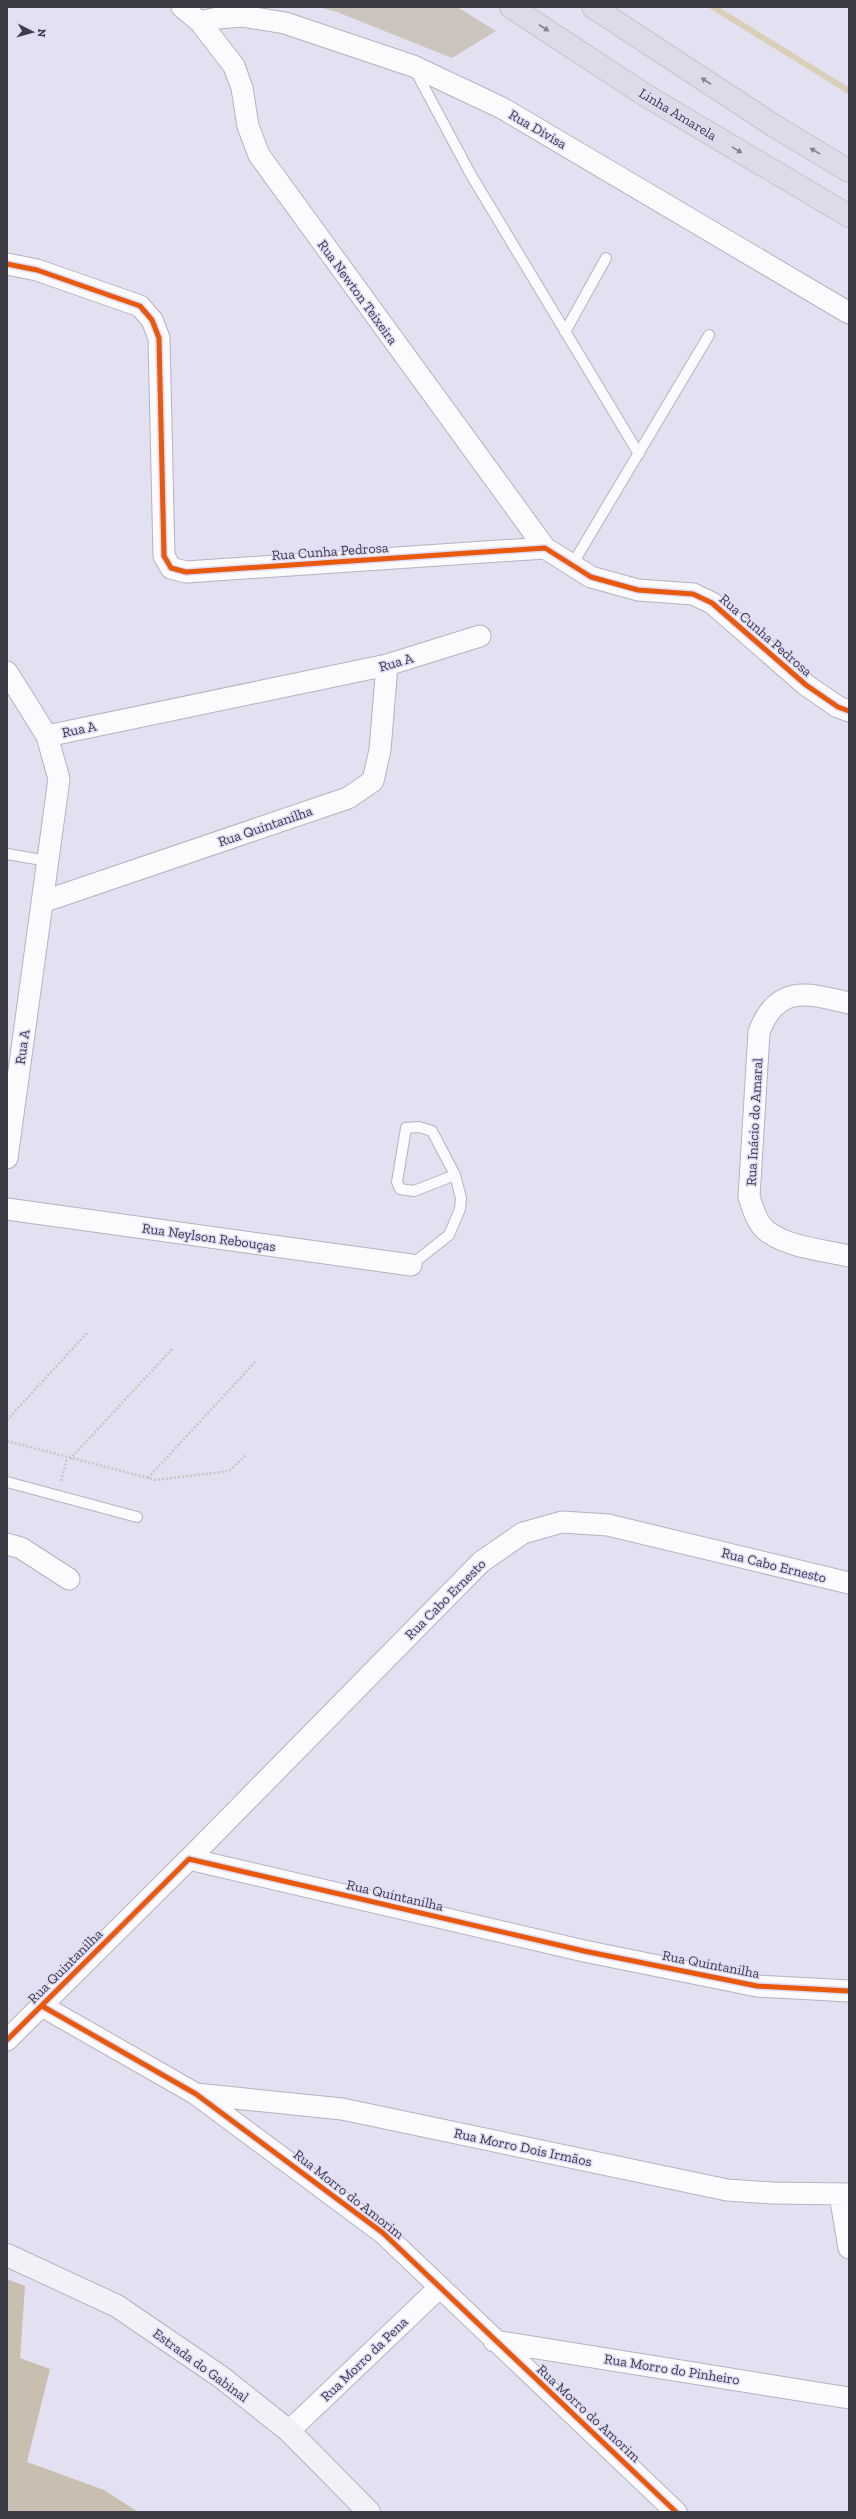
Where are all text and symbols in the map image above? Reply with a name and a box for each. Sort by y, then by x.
north arrow [12,12,52,52]
one-way arrow [538,25,550,32]
text: N [34,28,48,38]
one-way arrow [700,77,711,85]
street label: Linha Amarela [636,85,720,144]
street label: Rua Divisa [506,106,570,153]
one-way arrow [731,146,743,153]
one-way arrow [809,147,821,154]
street label: Rua Newton Teixeira [314,237,401,348]
street label: Rua Cunha Pedrosa [271,539,389,564]
street label: Rua Cunha Pedrosa [716,591,816,680]
street label: Rua A [377,649,416,675]
street label: Rua A [60,717,99,741]
street label: Rua Quintanilha [216,802,315,851]
street label: Rua A [12,1028,33,1066]
street label: Rua Inácio do Amaral [743,1057,766,1187]
street label: Rua Neylson Rebouças [141,1220,277,1255]
street label: Rua Cabo Ernesto [720,1544,828,1587]
street label: Rua Cabo Ernesto [401,1555,489,1643]
street label: Rua Quintanilha [345,1876,445,1915]
street label: Rua Quintanilha [24,1925,106,2007]
street label: Rua Quintanilha [661,1947,761,1982]
street label: Rua Morro Dois Irmãos [452,2125,593,2170]
street label: Rua Morro do Amorim [290,2146,407,2243]
street label: Rua Morro da Pena [317,2313,412,2405]
street label: Estrada do Gabinal [150,2325,252,2406]
street label: Rua Morro do Pinheiro [603,2350,741,2389]
street label: Rua Morro do Amorim [533,2361,644,2466]

